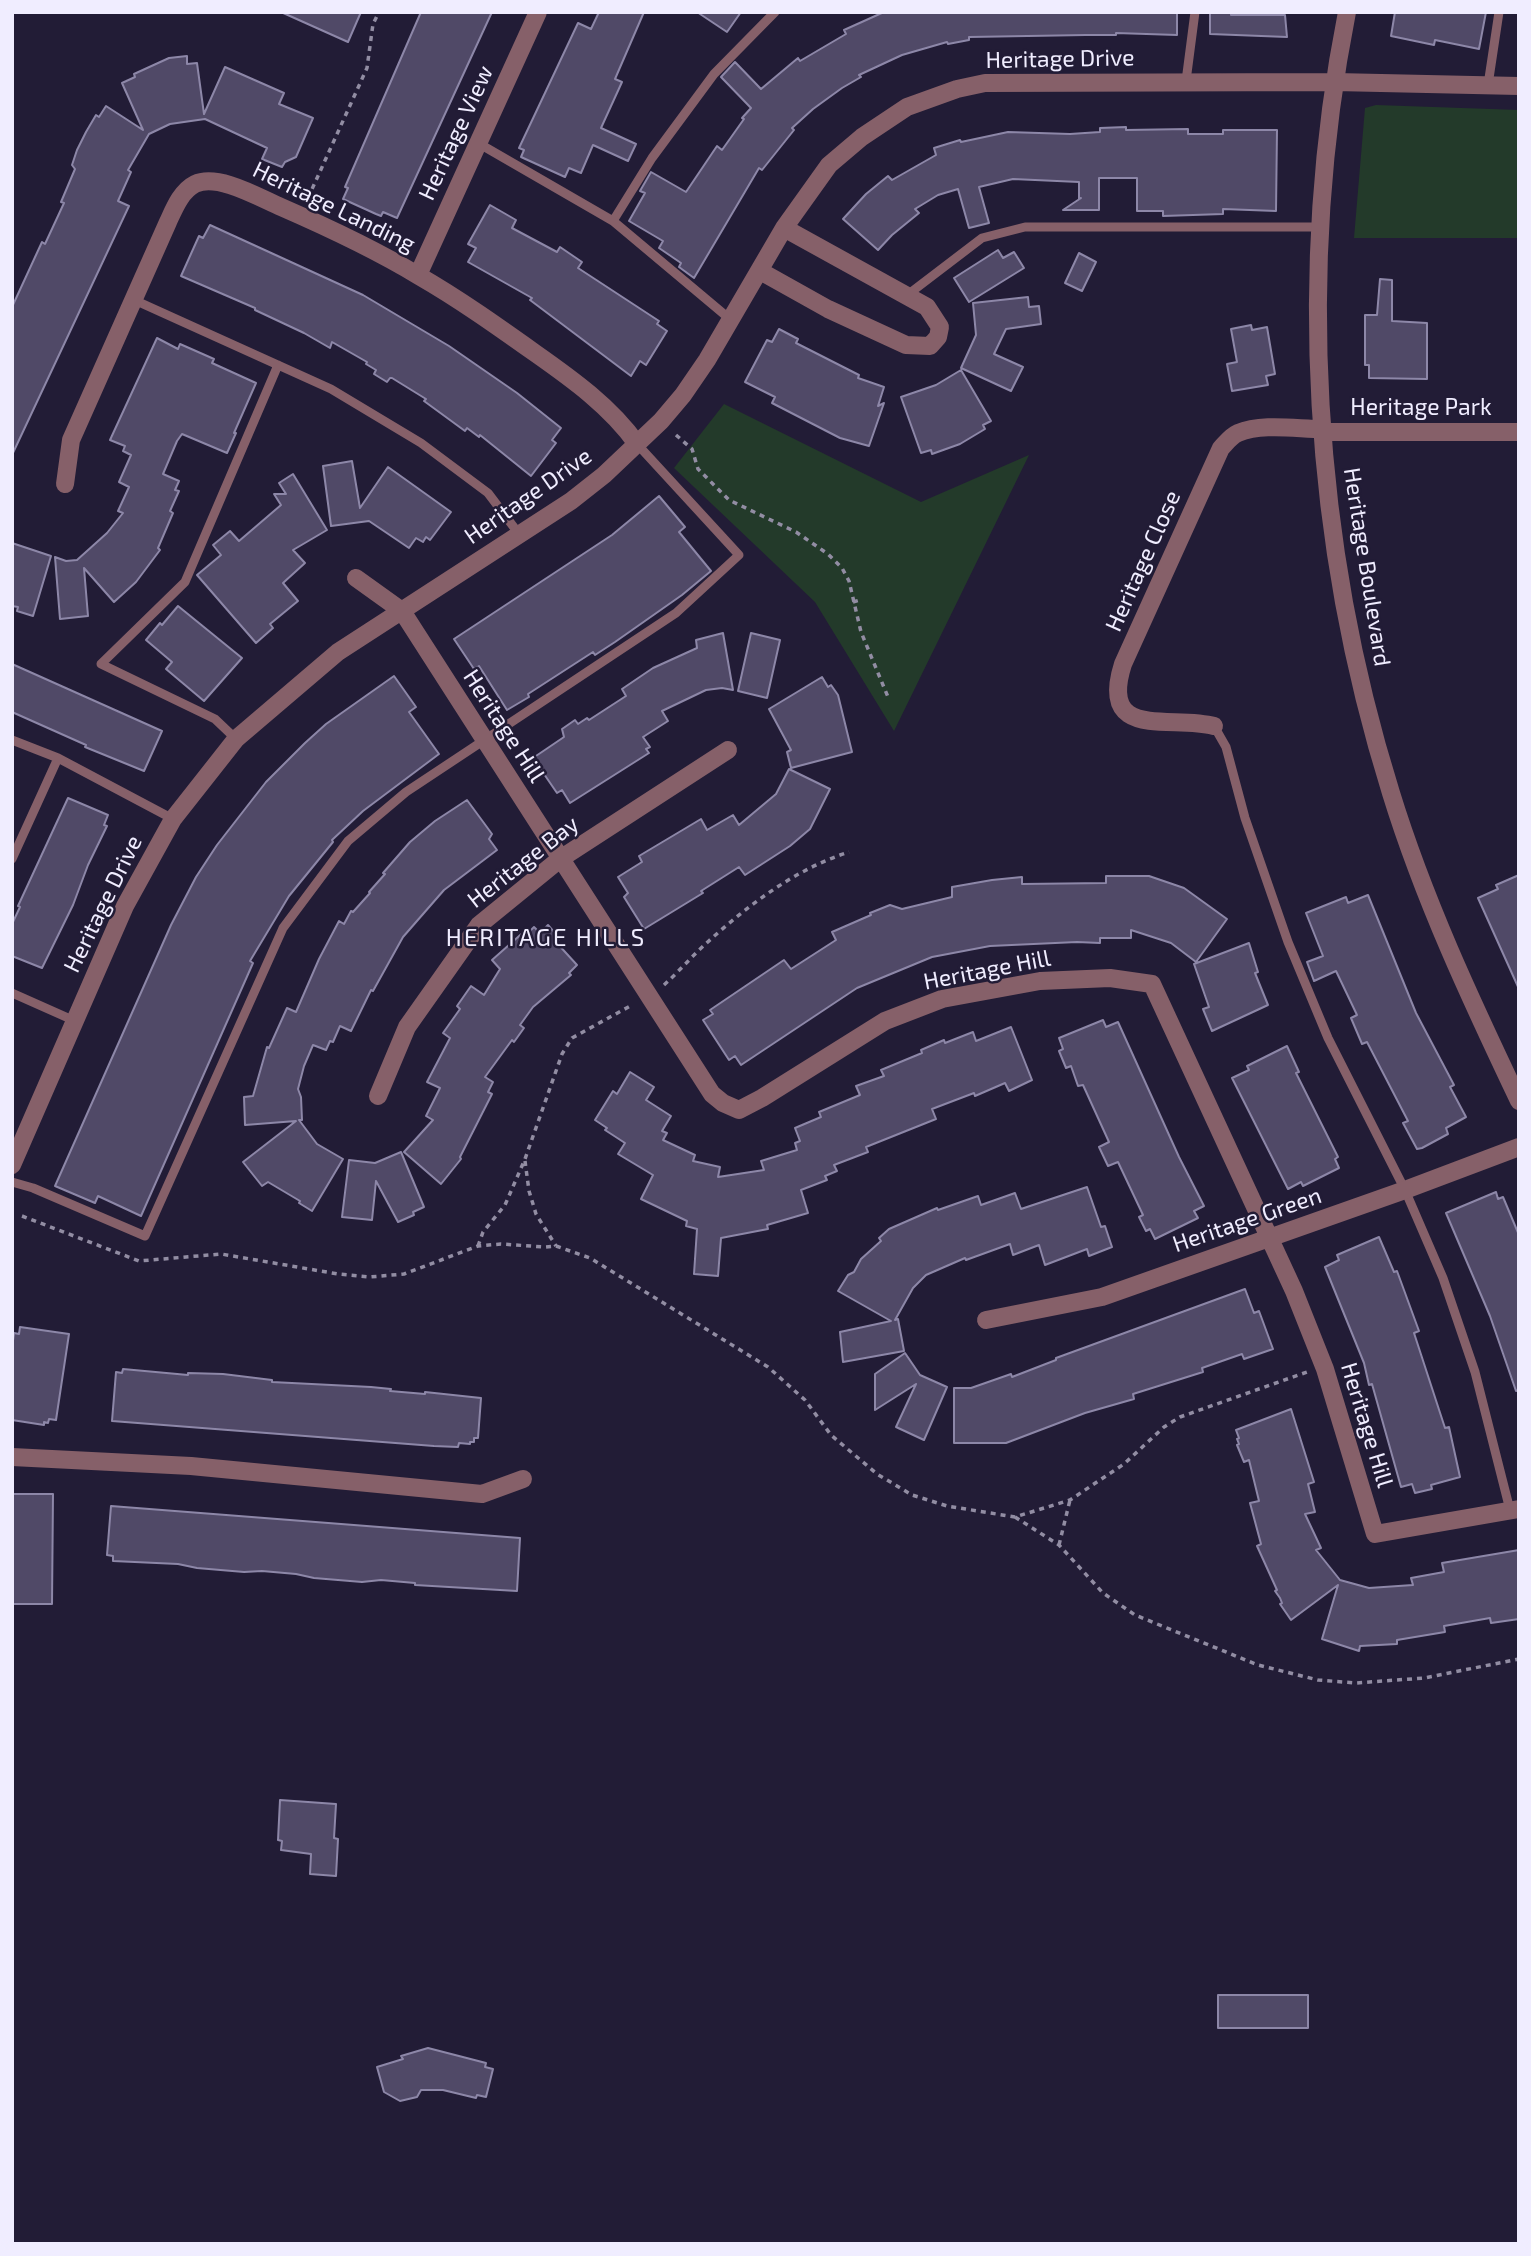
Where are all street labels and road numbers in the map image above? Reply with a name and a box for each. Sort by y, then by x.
street label: Heritage Drive [985,44,1135,74]
street label: Heritage View [413,61,499,205]
street label: Heritage Landing [248,156,420,258]
street label: Heritage Park [1350,393,1492,421]
street label: Heritage Drive [459,442,597,550]
street label: Heritage Boulevard [1338,466,1396,668]
street label: Heritage Close [1100,486,1186,636]
street label: Heritage Hill [457,664,551,788]
street label: Heritage Bay [462,810,584,914]
street label: Heritage Drive [58,831,148,977]
street label: Heritage Hill [921,944,1053,996]
street label: Heritage Green [1169,1182,1325,1258]
street label: Heritage Hill [1335,1359,1399,1491]

